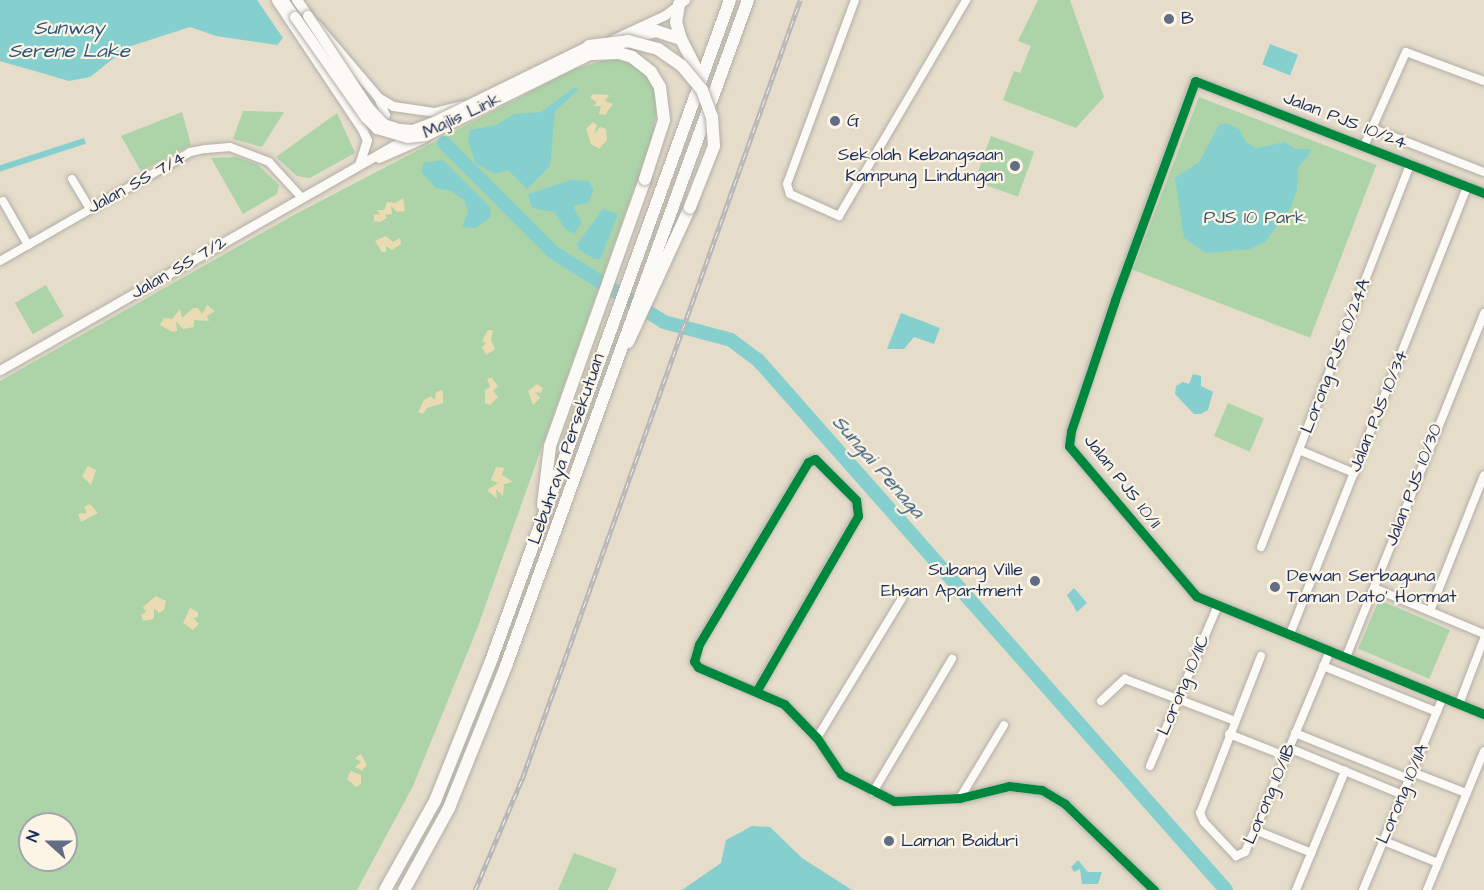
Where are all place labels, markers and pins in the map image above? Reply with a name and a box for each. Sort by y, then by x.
place label: B [1181,8,1194,30]
marker: B [1162,12,1176,26]
place label: G [847,110,859,132]
marker: G [828,114,842,128]
place label: Sekolah Kebangsaan Kampung Lindungan [838,145,1003,188]
marker: Sekolah Kebangsaan Kampung Lindungan [1008,159,1022,173]
place label: Subang Ville Ehsan Apartment [881,560,1023,602]
place label: Dewan Serbaguna Taman Dato' Hormat [1287,566,1457,608]
marker: Subang Ville Ehsan Apartment [1028,574,1042,588]
marker: Dewan Serbaguna Taman Dato' Hormat [1268,580,1282,594]
place label: Laman Baiduri [901,830,1018,852]
marker: Laman Baiduri [882,834,896,848]

